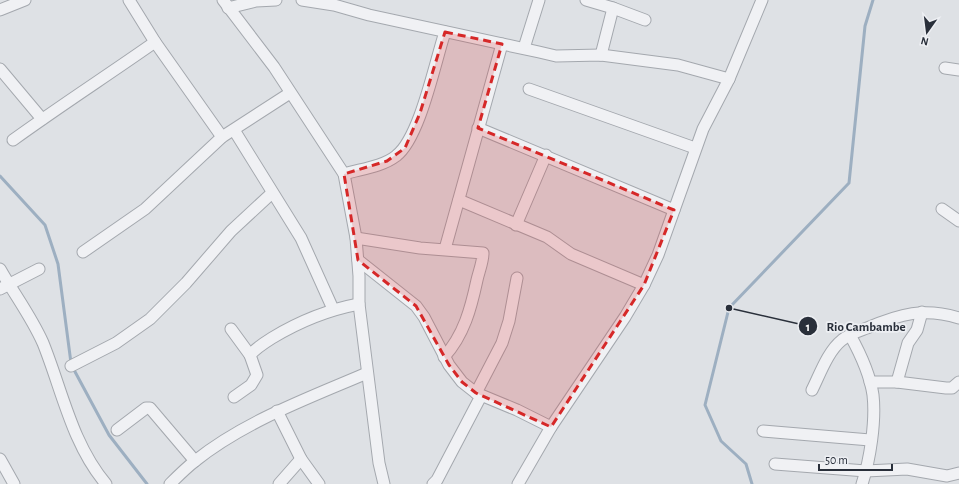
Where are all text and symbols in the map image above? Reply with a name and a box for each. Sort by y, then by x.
north arrow [907,12,947,52]
text: N [920,35,930,47]
callout: Rio Cambambe [798,314,914,339]
text: 1 [806,321,810,333]
text: Rio Cambambe [826,321,906,334]
scale bar [819,446,892,472]
text: 50 m [825,454,848,466]

